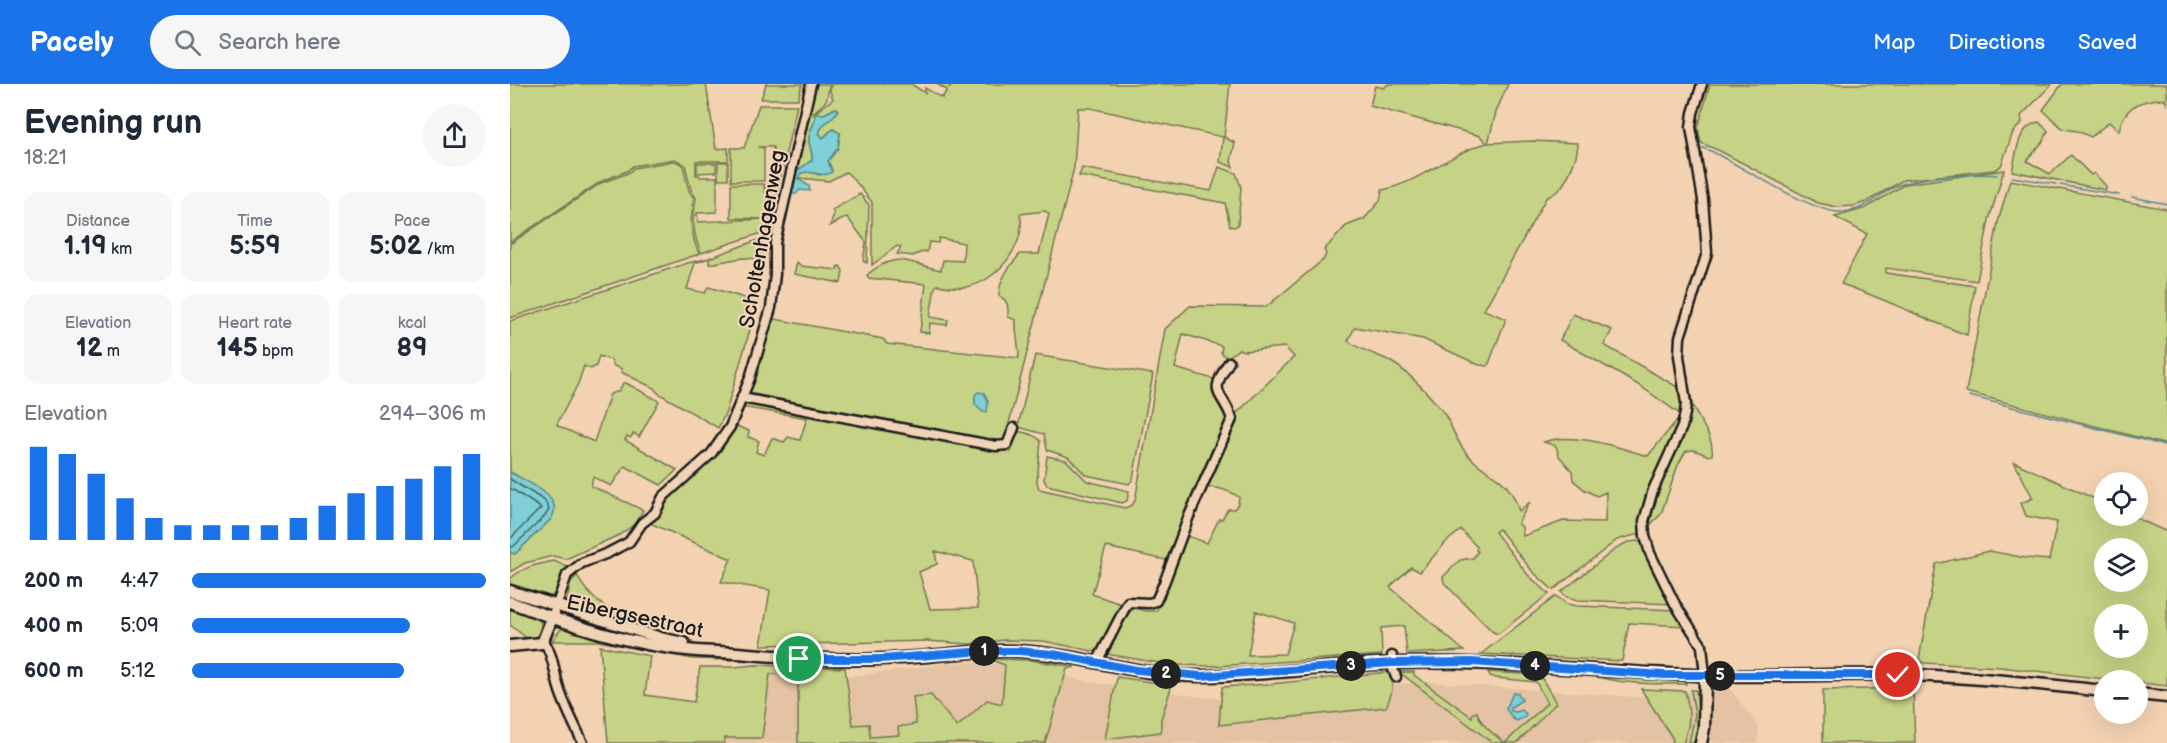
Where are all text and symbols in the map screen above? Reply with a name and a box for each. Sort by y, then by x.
search box [150,15,570,69]
text: Pacely [30,26,114,59]
icon: search [171,26,204,59]
text: Search here [219,29,341,56]
text: Map [1873,30,1916,55]
text: Directions [1949,30,2045,55]
text: Saved [2078,30,2137,55]
text: Evening run [24,103,202,143]
button: share [423,104,486,167]
text: 18:21 [24,146,67,170]
street label: Scholtenhagenweg [735,148,790,330]
text: Distance [66,212,130,231]
text: Time [237,212,273,231]
text: Pace [394,212,430,231]
text: 1.19 [64,231,107,262]
text: 5:59 [229,231,281,262]
text: 5:02 [369,231,422,262]
text: km [107,240,132,259]
text: /km [422,240,455,259]
text: Elevation [65,314,131,333]
text: Heart rate [218,314,292,333]
text: kcal [398,314,426,333]
text: 12 [76,333,102,364]
text: 145 [216,333,258,364]
text: 89 [397,333,427,364]
text: m [102,342,120,361]
text: bpm [258,342,294,361]
text: Elevation [24,402,107,426]
text: 294–306 m [379,402,486,426]
map controls [2094,472,2148,724]
button: locate [2094,472,2148,526]
button: layers [2094,538,2148,592]
text: 200 m [24,569,83,593]
text: 4:47 [120,569,158,593]
street label: Eibergsestraat [564,590,706,643]
button: + [2094,604,2148,658]
text: 400 m [24,614,83,638]
text: 5:09 [120,614,159,638]
pin [773,633,824,684]
pin: 1 [969,636,999,666]
text: 1 [981,641,987,660]
icon: arrive [782,642,815,675]
pin [1872,649,1923,700]
pin: 3 [1336,651,1366,681]
pin: 4 [1520,651,1550,681]
text: 3 [1346,656,1356,675]
text: 4 [1530,656,1540,675]
icon: check [1881,658,1914,691]
text: 600 m [24,659,84,683]
text: 5:12 [120,659,155,683]
pin: 2 [1151,659,1181,689]
pin: 5 [1705,661,1735,691]
text: 2 [1161,664,1171,683]
text: 5 [1715,666,1725,685]
button: − [2094,670,2148,724]

